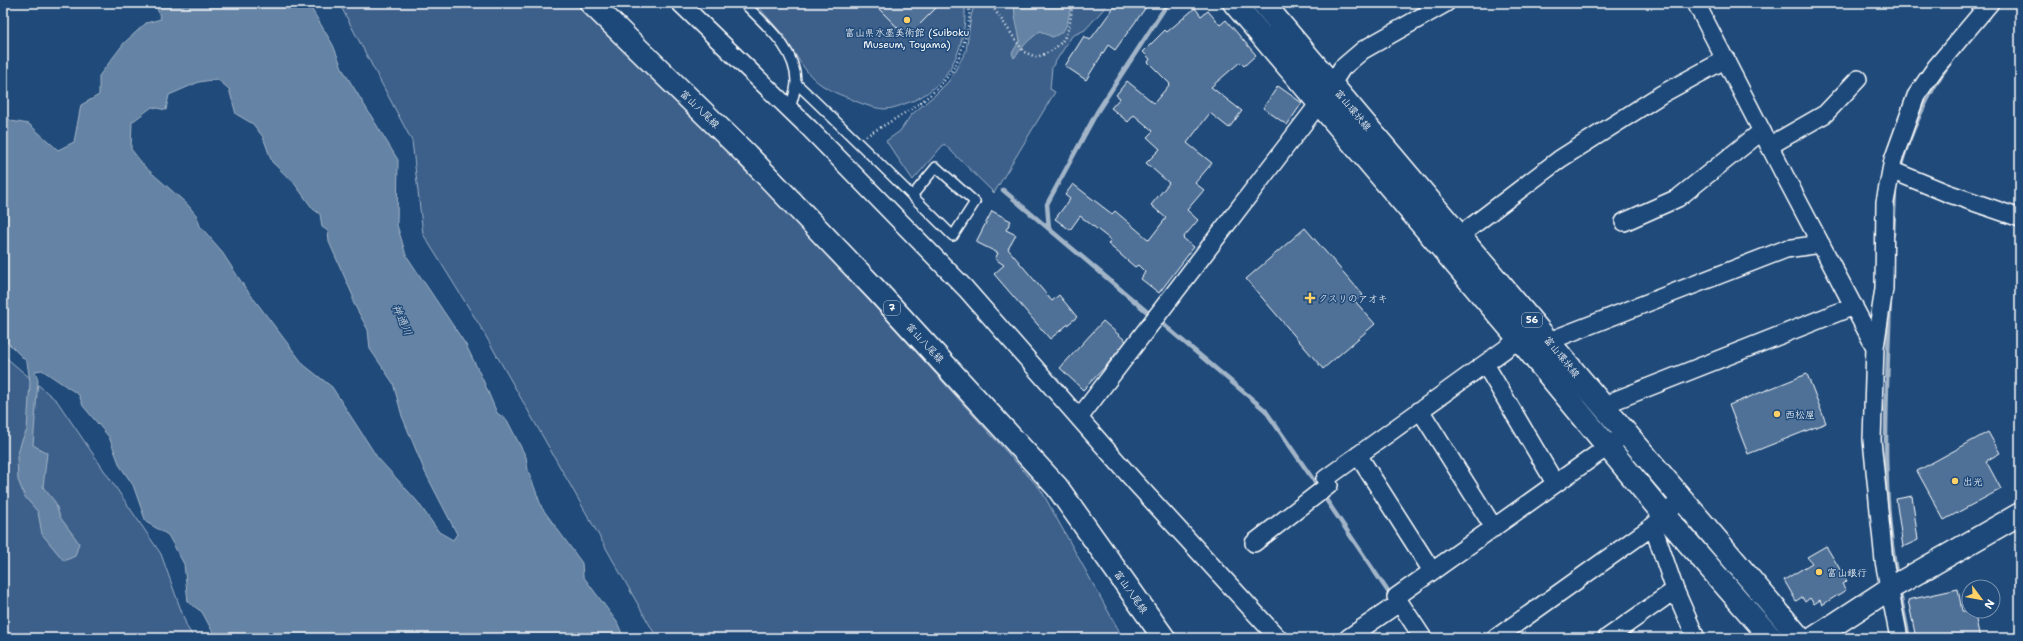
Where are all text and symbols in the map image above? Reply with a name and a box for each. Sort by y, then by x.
marker: 富山県水墨美術館 (Suiboku Museum, Toyama) [902,15,912,25]
place label: 富山県水墨美術館 (Suiboku Museum, Toyama) [845,26,970,51]
street label: 富山八尾線 [678,87,722,131]
street label: 富山環状線 [1332,87,1374,133]
place label: クスリのアオキ [1318,292,1388,305]
marker: クスリのアオキ [1305,293,1315,303]
road number: 7 [884,301,900,315]
water label: 神通川 [388,302,416,338]
road number: 56 [1522,313,1542,327]
street label: 富山八尾線 [903,320,947,366]
street label: 富山環状線 [1541,333,1583,381]
place label: 西松屋 [1785,408,1815,421]
marker: 西松屋 [1772,409,1782,419]
place label: 出光 [1963,475,1983,488]
marker: 出光 [1950,476,1960,486]
place label: 富山銀行 [1827,566,1867,579]
marker: 富山銀行 [1814,567,1824,577]
street label: 富山八尾線 [1111,568,1151,616]
north arrow [1961,579,2001,619]
text: N [1980,596,1998,612]

